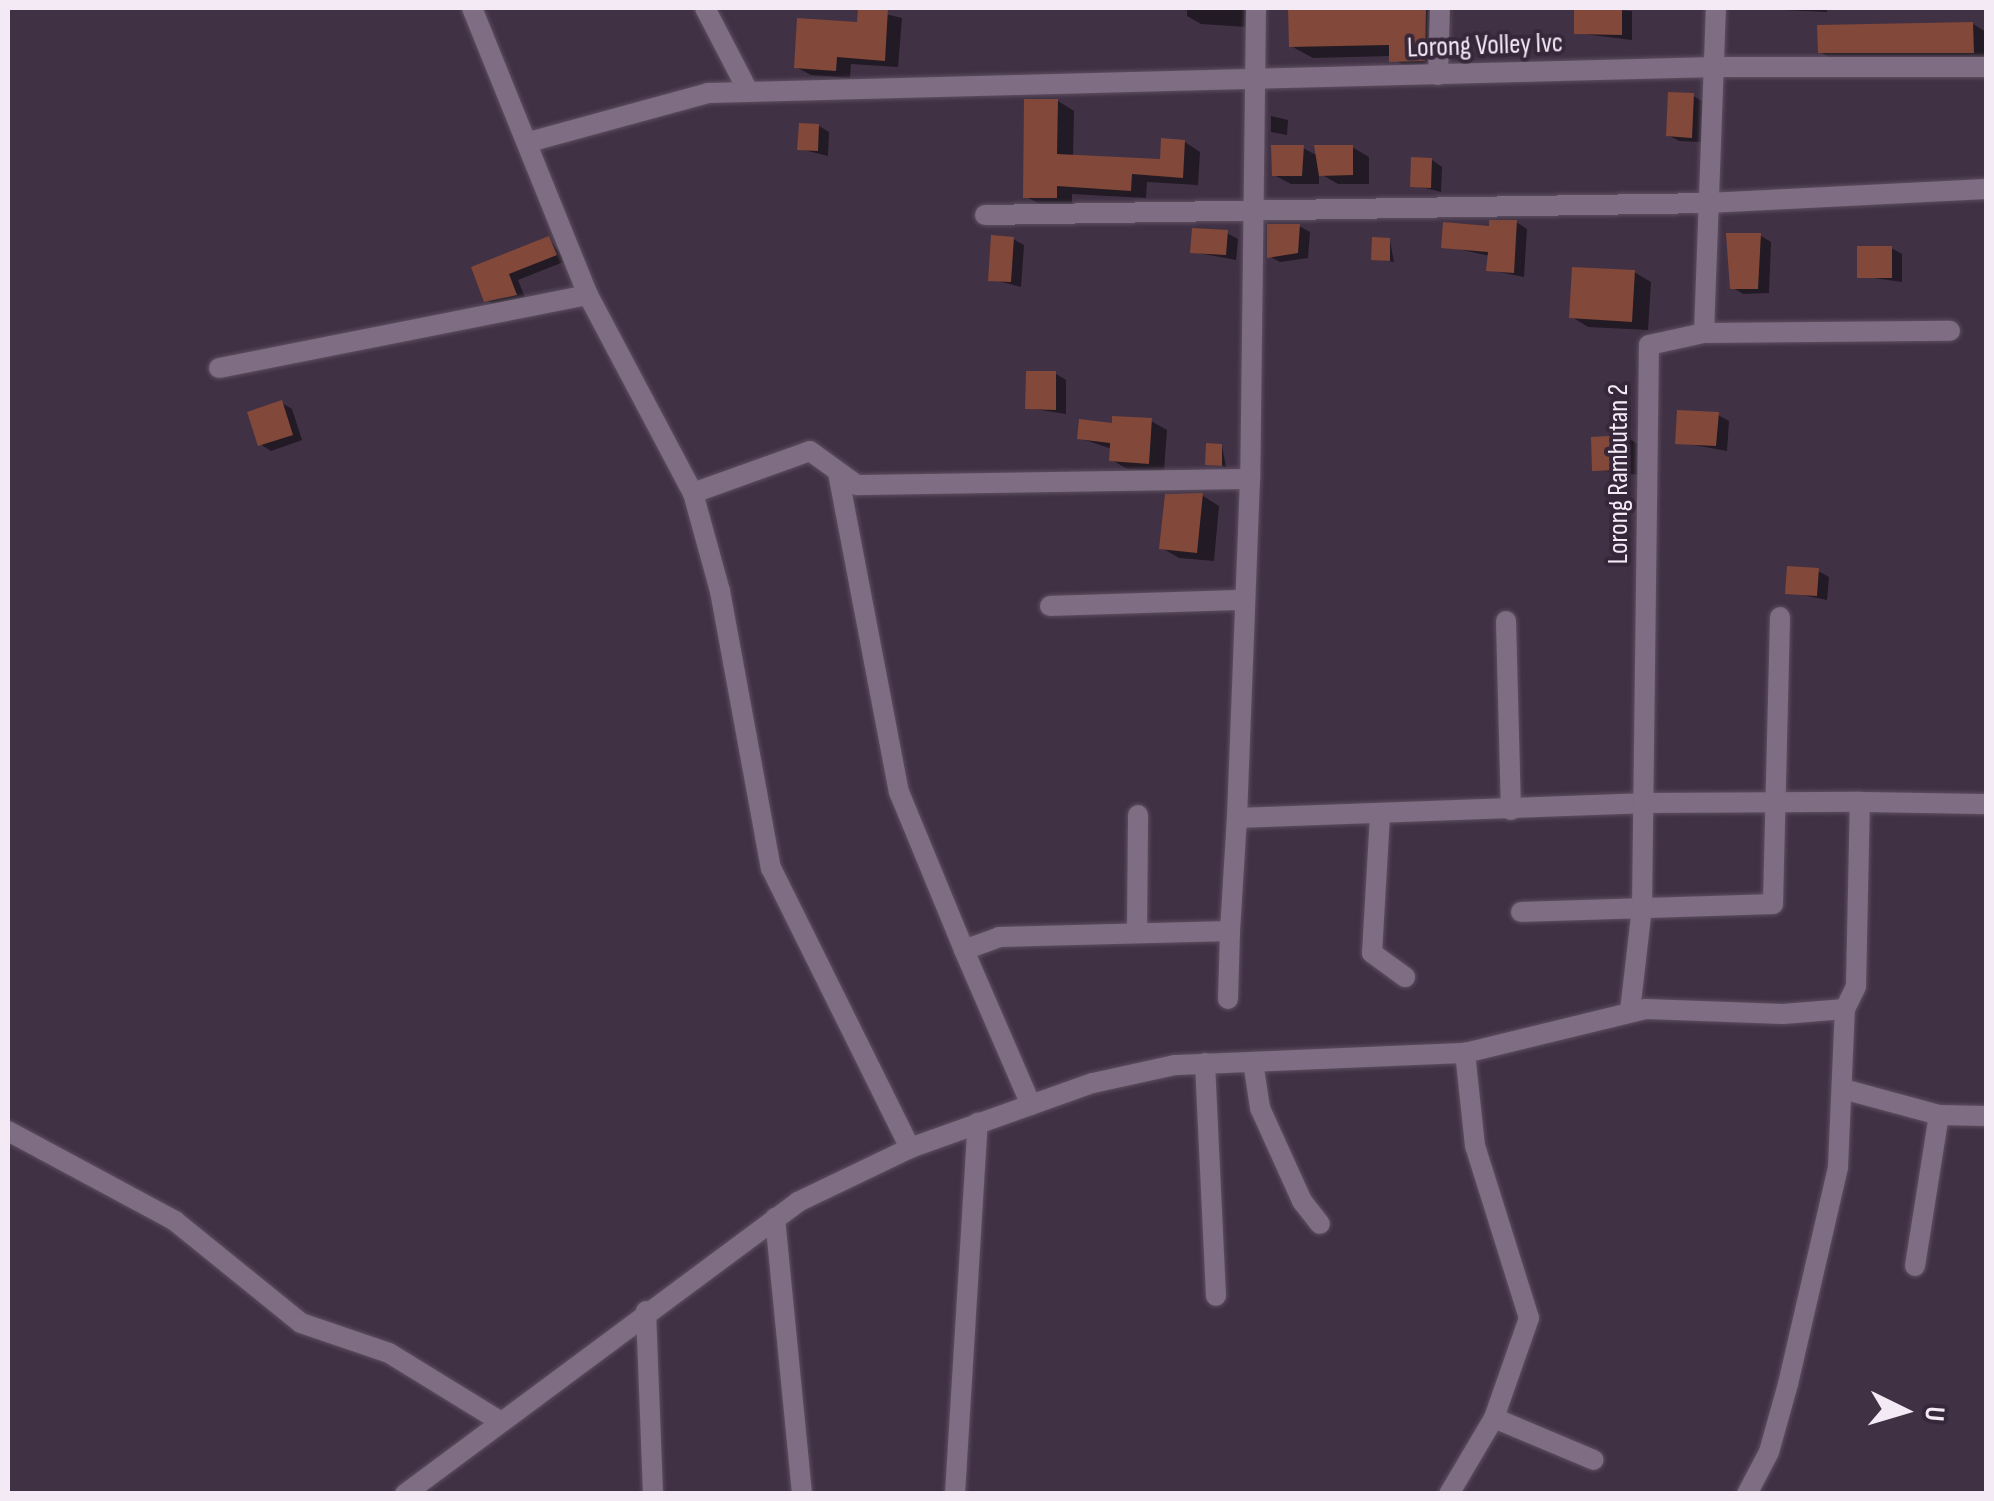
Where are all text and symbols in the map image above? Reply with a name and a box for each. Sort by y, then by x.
street label: Lorong Volley Ivc [1406,26,1564,66]
street label: Lorong Rambutan 2 [1602,384,1636,564]
north arrow [1854,1361,1954,1461]
text: U [1917,1405,1951,1422]

